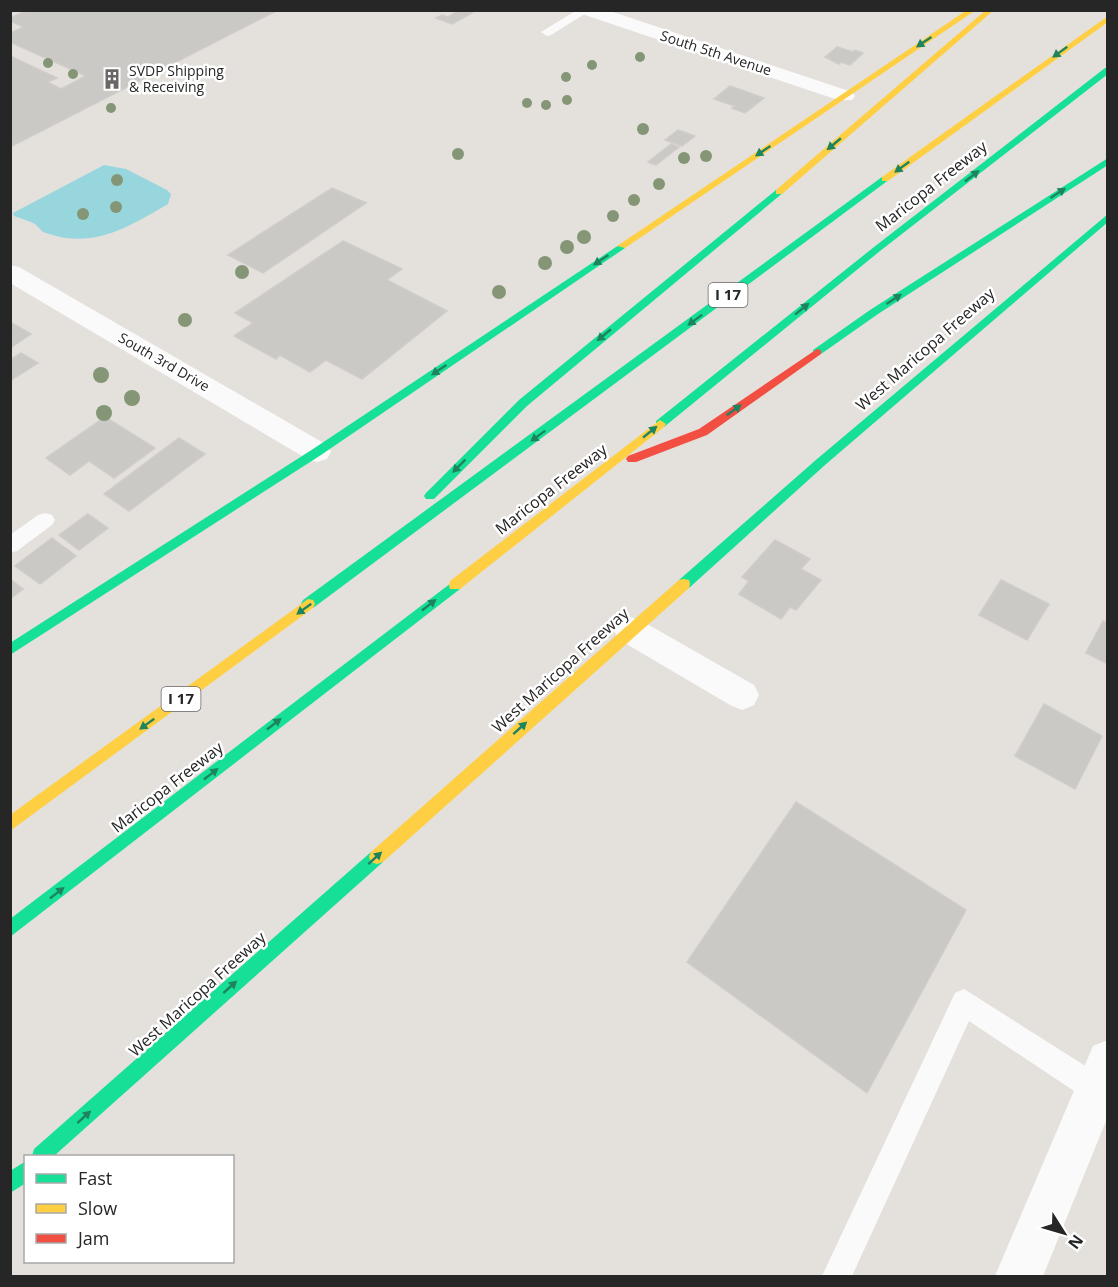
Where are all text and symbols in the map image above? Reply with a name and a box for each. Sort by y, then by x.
street label: South 5th Avenue [658,26,774,80]
one-way arrow [916,36,932,47]
one-way arrow [1053,46,1069,58]
place label: SVDP Shipping & Receiving [129,61,224,96]
building icon: SVDP Shipping & Receiving [100,67,124,91]
street label: Maricopa Freeway [871,135,992,237]
one-way arrow [827,137,842,150]
one-way arrow [755,145,771,157]
one-way arrow [895,160,910,172]
one-way arrow [964,170,979,182]
one-way arrow [1049,187,1065,199]
one-way arrow [593,254,609,265]
street label: West Maricopa Freeway [851,282,1000,415]
road number: I 17 [708,283,748,307]
one-way arrow [886,294,902,305]
one-way arrow [794,303,810,316]
one-way arrow [687,314,703,326]
street label: South 3rd Drive [115,328,213,395]
one-way arrow [596,329,611,341]
one-way arrow [431,364,448,375]
one-way arrow [725,404,741,416]
one-way arrow [643,426,658,439]
one-way arrow [531,430,547,442]
street label: Maricopa Freeway [491,438,612,540]
one-way arrow [453,459,467,473]
one-way arrow [421,600,436,612]
street label: West Maricopa Freeway [487,602,634,737]
one-way arrow [296,603,312,615]
road number: I 17 [162,687,201,711]
one-way arrow [139,718,155,730]
one-way arrow [267,719,282,731]
one-way arrow [513,721,528,735]
street label: Maricopa Freeway [107,736,228,838]
one-way arrow [203,767,219,780]
one-way arrow [367,851,383,864]
one-way arrow [48,887,64,899]
street label: West Maricopa Freeway [124,926,271,1061]
one-way arrow [222,980,237,994]
one-way arrow [77,1110,92,1124]
legend [24,1155,234,1263]
text: Fast [78,1166,112,1190]
text: Slow [78,1196,117,1220]
north arrow [1034,1203,1094,1263]
text: Jam [76,1226,110,1250]
text: N [1063,1230,1089,1254]

